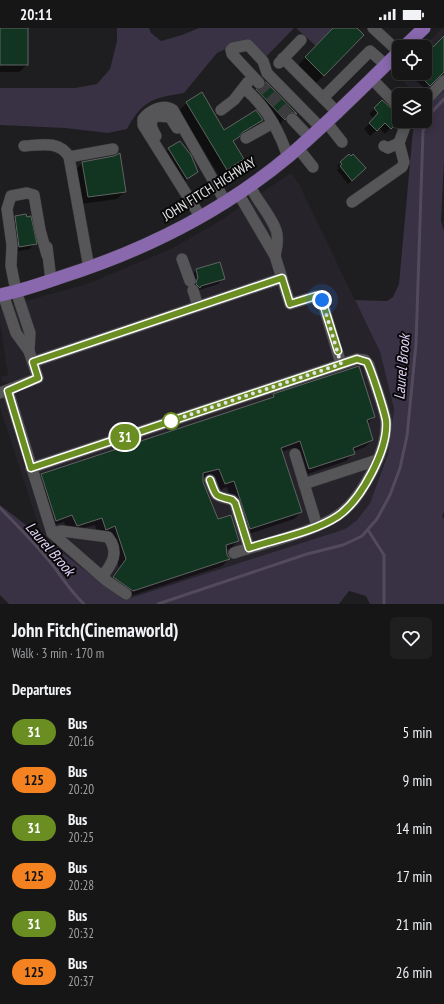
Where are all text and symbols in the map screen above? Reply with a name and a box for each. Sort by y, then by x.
text: 20:11 [20,5,52,24]
map controls [392,40,432,128]
button: locate [392,40,432,80]
button: layers [392,88,432,128]
street label: JOHN FITCH HIGHWAY [158,153,260,226]
your location [312,290,332,310]
water label: Laurel Brook [389,331,414,400]
unlabelled marker [162,412,180,430]
line badge: 31 [107,424,143,450]
text: 31 [118,428,132,446]
water label: Laurel Brook [22,518,80,581]
button: heart [390,617,432,659]
text: John Fitch(Cinemaworld) [12,618,178,642]
text: Walk · 3 min · 170 m [12,645,104,662]
text: Departures [12,680,71,699]
text: Bus [68,714,87,733]
text: 31 [27,723,41,741]
text: 5 min [402,723,432,742]
text: 20:16 [68,733,94,750]
text: Bus [68,762,87,781]
text: 125 [24,771,44,789]
text: 9 min [402,771,432,790]
text: 20:20 [68,781,94,798]
text: Bus [68,810,87,829]
text: 31 [27,819,41,837]
text: 14 min [396,819,432,838]
text: 20:25 [68,829,94,846]
text: Bus [68,858,87,877]
text: 125 [24,867,44,885]
text: 17 min [396,867,432,886]
text: 20:28 [68,877,94,894]
text: Bus [68,906,87,925]
text: 31 [27,915,41,933]
text: 21 min [396,915,432,934]
text: 20:32 [68,925,94,942]
text: Bus [68,954,87,973]
text: 125 [24,963,44,981]
text: 26 min [396,963,432,982]
text: 20:37 [68,973,94,990]

